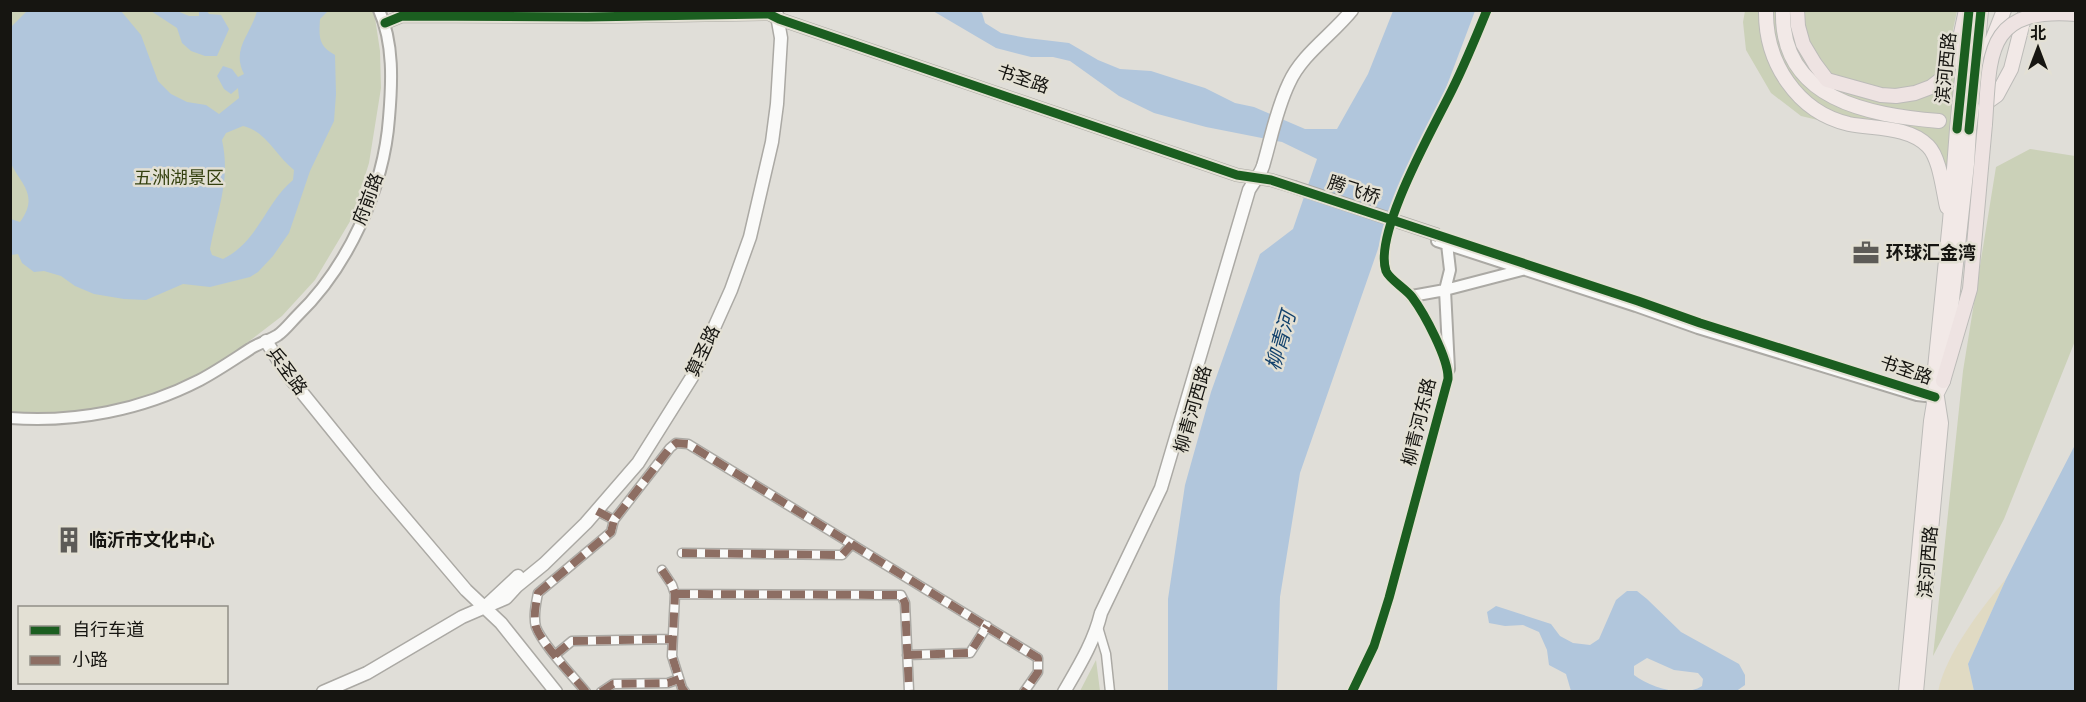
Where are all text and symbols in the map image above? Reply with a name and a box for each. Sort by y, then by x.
north arrow [2008,18,2068,78]
text: 北 [2030,24,2046,44]
street label: 滨河西路 [1931,31,1961,105]
street label: 书圣路 [994,60,1052,98]
park label: 五洲湖景区 [134,167,224,189]
street label: 府前路 [348,170,388,228]
street label: 腾飞桥 [1325,171,1383,209]
office icon: 环球汇金湾 [1851,238,1881,268]
place label: 环球汇金湾 [1886,242,1976,264]
water label: 柳青河 [1261,305,1302,373]
street label: 算圣路 [682,322,724,380]
street label: 兵圣路 [262,343,312,399]
street label: 书圣路 [1877,351,1935,389]
street label: 柳青河西路 [1170,363,1216,455]
street label: 柳青河东路 [1397,376,1441,468]
building icon: 临沂市文化中心 [54,525,84,555]
street label: 滨河西路 [1914,525,1942,599]
place label: 临沂市文化中心 [89,529,215,551]
legend [18,606,228,684]
text: 自行车道 [72,619,144,641]
text: 小路 [72,649,108,671]

